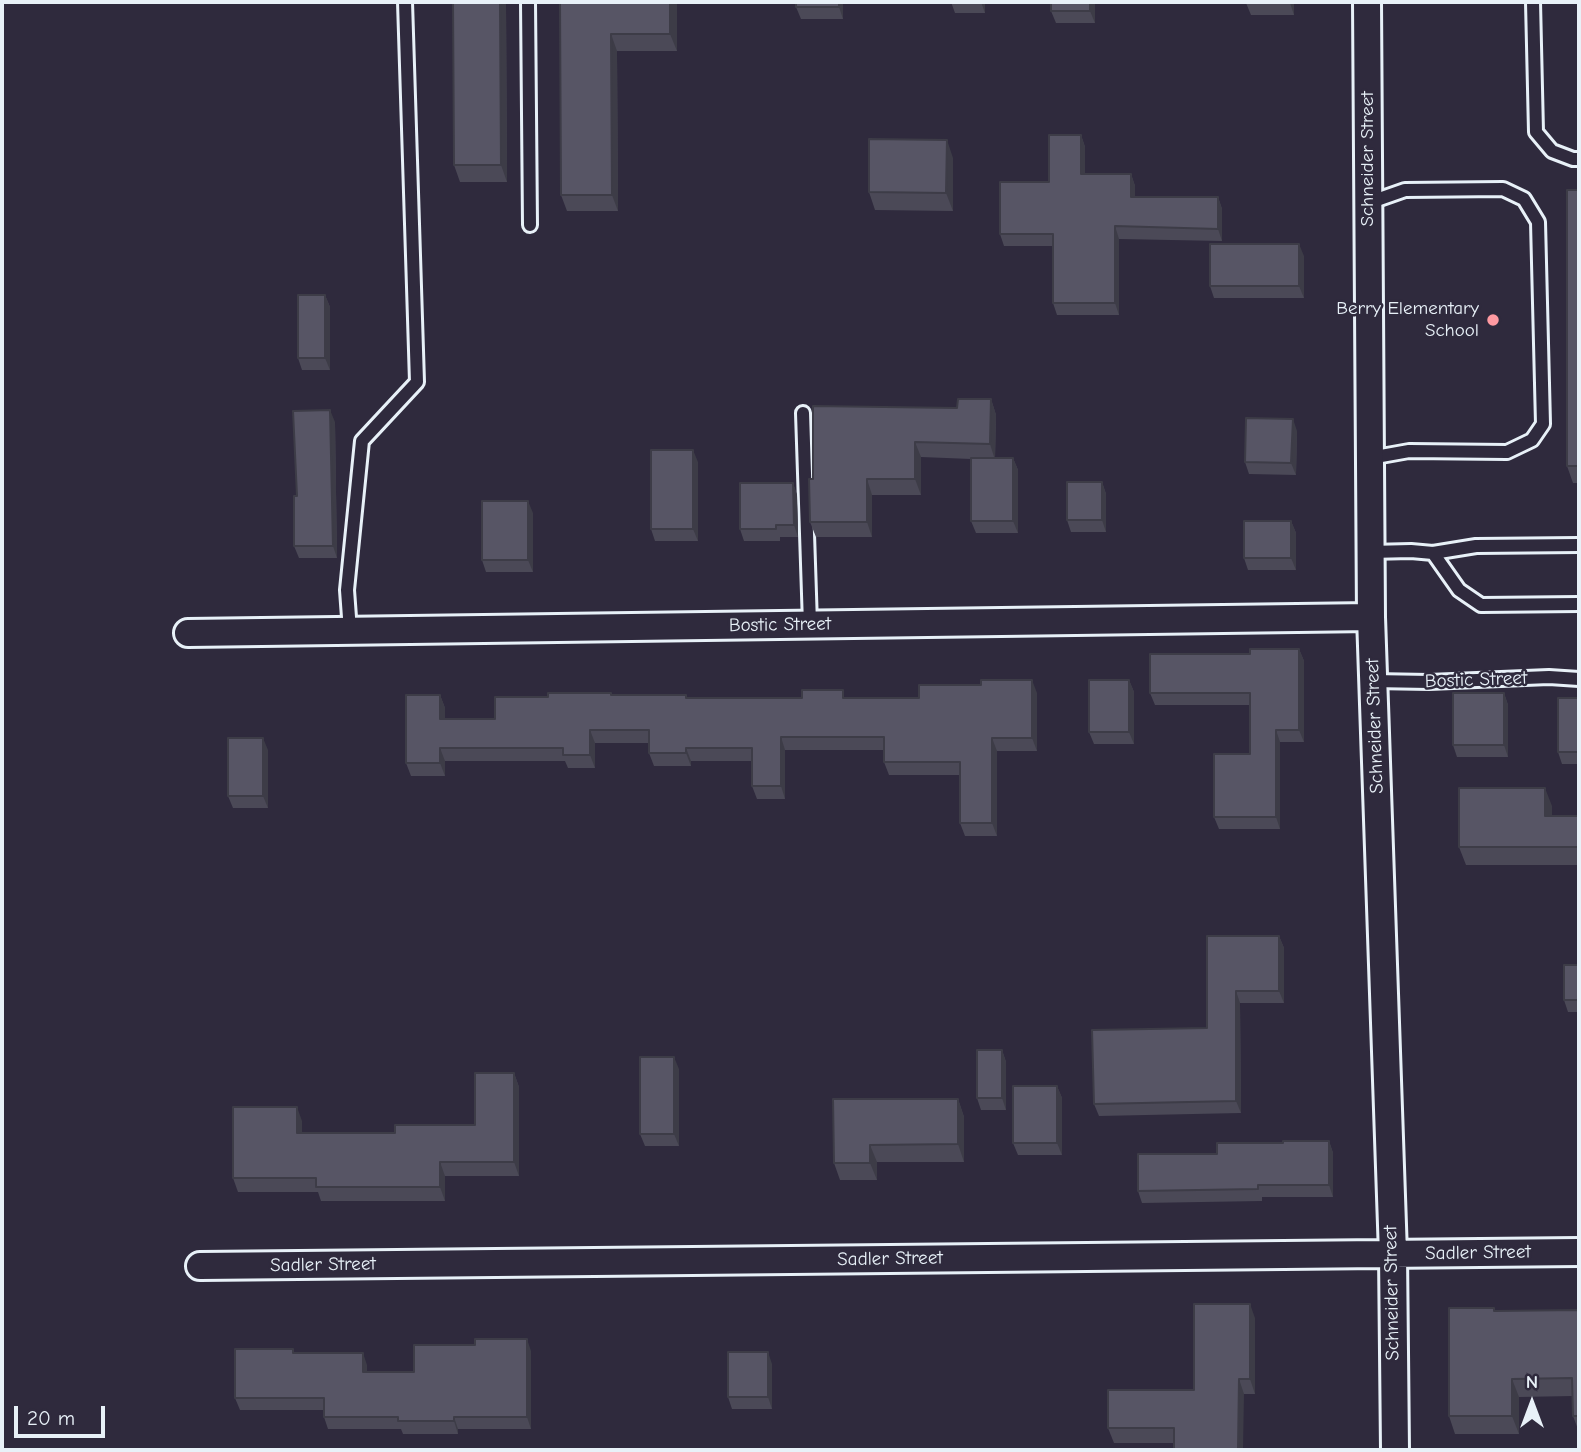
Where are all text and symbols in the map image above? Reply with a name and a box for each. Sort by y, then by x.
street label: Schneider Street [1357,91,1379,227]
place label: Berry Elementary School [1336,298,1479,342]
marker: Berry Elementary School [1485,312,1501,328]
street label: Bostic Street [729,613,831,637]
street label: Schneider Street [1361,658,1389,794]
street label: Bostic Street [1424,667,1528,693]
street label: Schneider Street [1379,1225,1405,1361]
street label: Sadler Street [1425,1241,1531,1265]
street label: Sadler Street [837,1247,943,1271]
street label: Sadler Street [270,1253,376,1277]
north arrow [1497,1368,1567,1438]
text: N [1526,1371,1538,1393]
scale bar [18,1392,108,1436]
text: 20 m [27,1406,75,1430]

